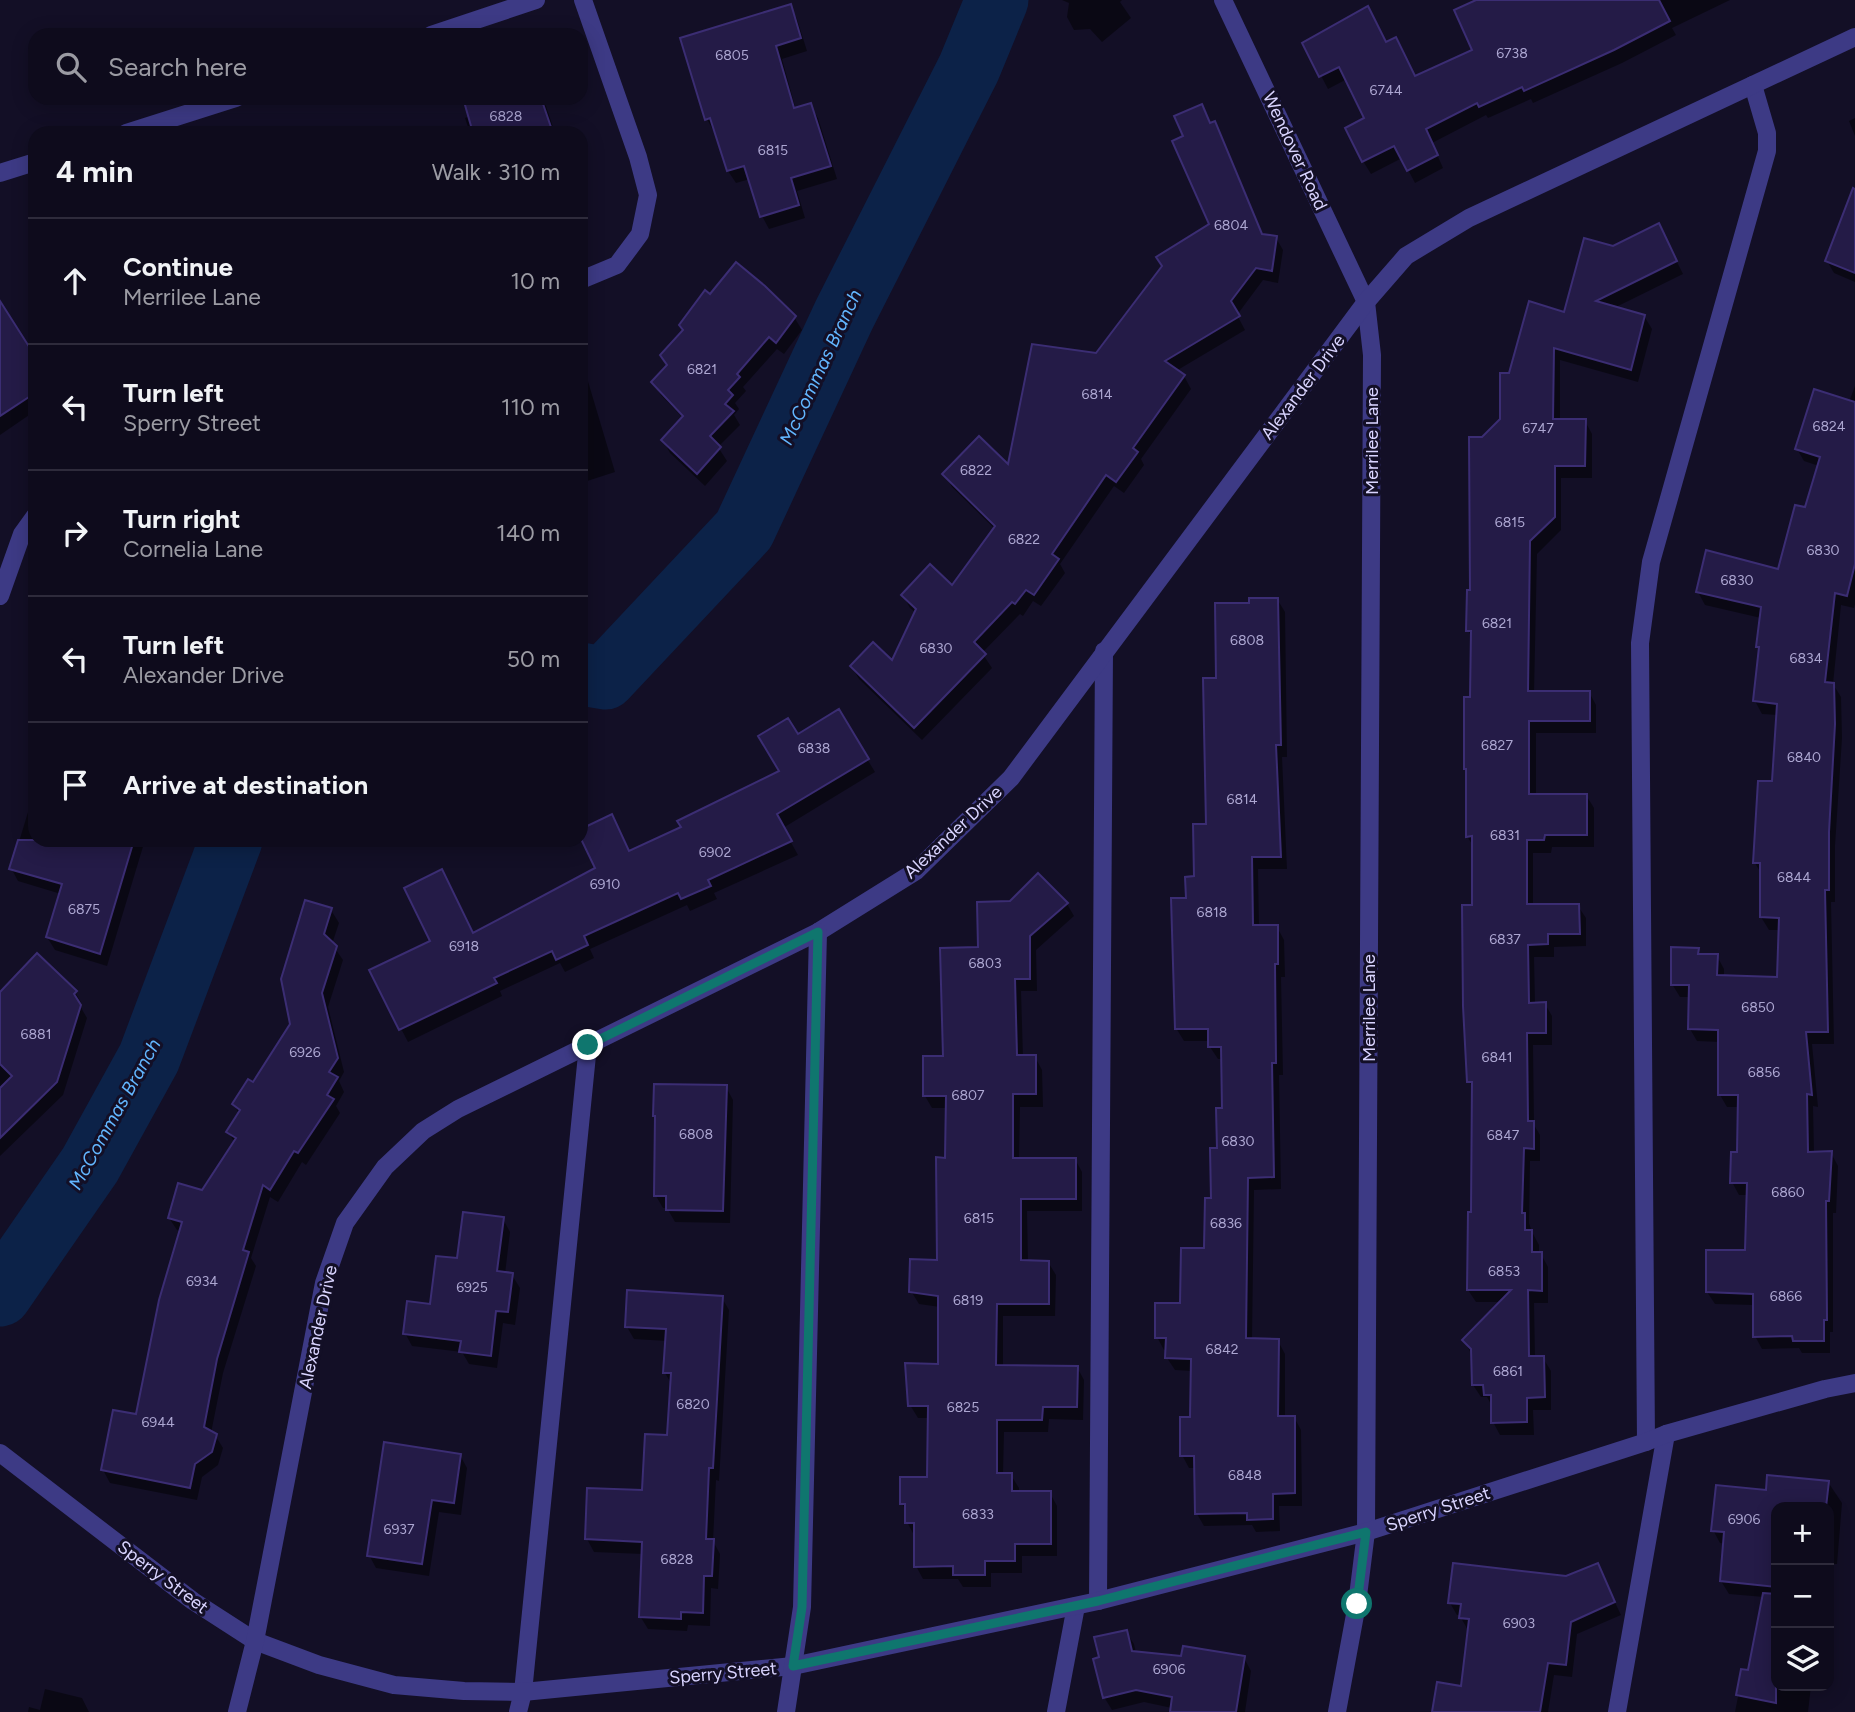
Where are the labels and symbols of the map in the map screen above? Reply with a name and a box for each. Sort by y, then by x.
house number: 6738 [1496,45,1528,62]
house number: 6805 [715,47,749,64]
house number: 6744 [1370,82,1403,99]
street label: Wendover Road [1258,88,1332,214]
house number: 6828 [490,108,522,125]
house number: 6815 [758,142,788,159]
house number: 6804 [1214,217,1248,234]
water label: McCommas Branch [774,285,867,449]
street label: Alexander Drive [1256,330,1350,444]
house number: 6821 [687,361,717,378]
house number: 6814 [1082,386,1113,403]
street label: Merrilee Lane [1361,387,1383,495]
house number: 6824 [1812,418,1846,435]
house number: 6747 [1522,420,1554,437]
house number: 6822 [960,462,992,479]
house number: 6815 [1495,514,1525,531]
house number: 6822 [1008,531,1040,548]
house number: 6830 [1806,542,1840,559]
house number: 6830 [1720,572,1754,589]
house number: 6821 [1482,615,1512,632]
house number: 6808 [1230,632,1264,649]
house number: 6830 [919,640,953,657]
house number: 6834 [1790,650,1823,667]
house number: 6827 [1481,737,1513,754]
house number: 6838 [798,740,830,757]
house number: 6840 [1787,749,1821,766]
street label: Alexander Drive [899,781,1007,883]
house number: 6814 [1227,791,1258,808]
house number: 6831 [1490,827,1520,844]
house number: 6902 [699,844,731,861]
house number: 6844 [1777,869,1811,886]
house number: 6910 [590,876,620,893]
house number: 6875 [68,901,100,918]
house number: 6818 [1197,904,1227,921]
house number: 6837 [1489,931,1521,948]
house number: 6918 [449,938,479,955]
street label: Merrilee Lane [1358,954,1380,1062]
house number: 6803 [968,955,1002,972]
house number: 6850 [1741,999,1775,1016]
house number: 6881 [21,1026,51,1043]
route end [572,1029,603,1060]
water label: McCommas Branch [63,1034,166,1194]
house number: 6926 [289,1044,321,1061]
house number: 6841 [1482,1049,1513,1066]
house number: 6856 [1748,1064,1780,1081]
house number: 6807 [951,1087,985,1104]
house number: 6808 [679,1126,713,1143]
house number: 6847 [1487,1127,1520,1144]
house number: 6830 [1221,1133,1255,1150]
house number: 6860 [1771,1184,1805,1201]
house number: 6815 [964,1210,994,1227]
house number: 6836 [1210,1215,1242,1232]
street label: Alexander Drive [294,1263,342,1391]
house number: 6853 [1488,1263,1520,1280]
house number: 6934 [186,1273,218,1290]
house number: 6925 [456,1279,488,1296]
house number: 6866 [1770,1288,1802,1305]
house number: 6819 [953,1292,983,1309]
house number: 6842 [1205,1341,1239,1358]
house number: 6861 [1493,1363,1523,1380]
house number: 6820 [676,1396,710,1413]
house number: 6825 [947,1399,979,1416]
house number: 6944 [141,1414,175,1431]
house number: 6848 [1228,1467,1262,1484]
street label: Sperry Street [1383,1482,1493,1536]
house number: 6833 [962,1506,994,1523]
house number: 6906 [1728,1511,1760,1528]
house number: 6937 [384,1521,415,1538]
street label: Sperry Street [113,1536,213,1618]
house number: 6828 [661,1551,693,1568]
route start [1341,1588,1372,1619]
house number: 6903 [1503,1615,1535,1632]
street label: Sperry Street [668,1657,778,1689]
house number: 6906 [1153,1661,1185,1678]

